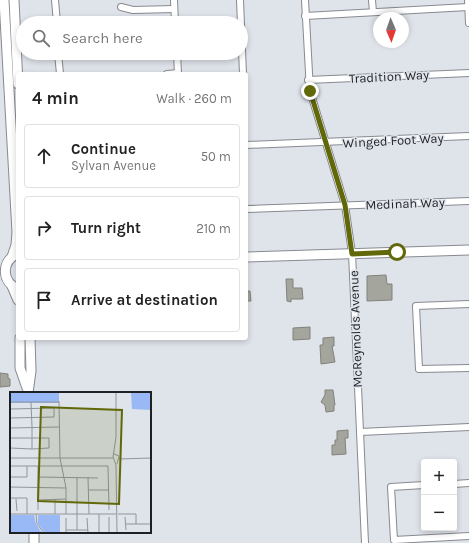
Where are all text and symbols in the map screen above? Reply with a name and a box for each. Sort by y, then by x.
north arrow [373,12,409,48]
search box [16,16,248,60]
icon: search [30,27,52,49]
text: Search here [62,29,143,47]
street label: Tradition Way [349,67,429,86]
route end [301,82,319,100]
text: 4 min [32,88,79,108]
text: Walk · 260 m [156,91,232,106]
street label: Winged Foot Way [342,130,444,151]
text: Continue [71,140,136,158]
icon: ahead [33,145,55,167]
text: 50 m [201,149,231,164]
text: Sylvan Avenue [71,158,156,173]
street label: Medinah Way [365,195,445,212]
icon: right [33,217,55,239]
text: Turn right [71,219,141,237]
text: 210 m [196,221,231,236]
route start [388,243,406,261]
street label: McReynolds Avenue [346,270,365,388]
icon: arrive [33,289,55,311]
text: Arrive at destination [71,291,218,309]
inset map [10,392,151,533]
map controls [421,459,457,531]
button: + [421,459,457,495]
button: − [421,495,457,531]

